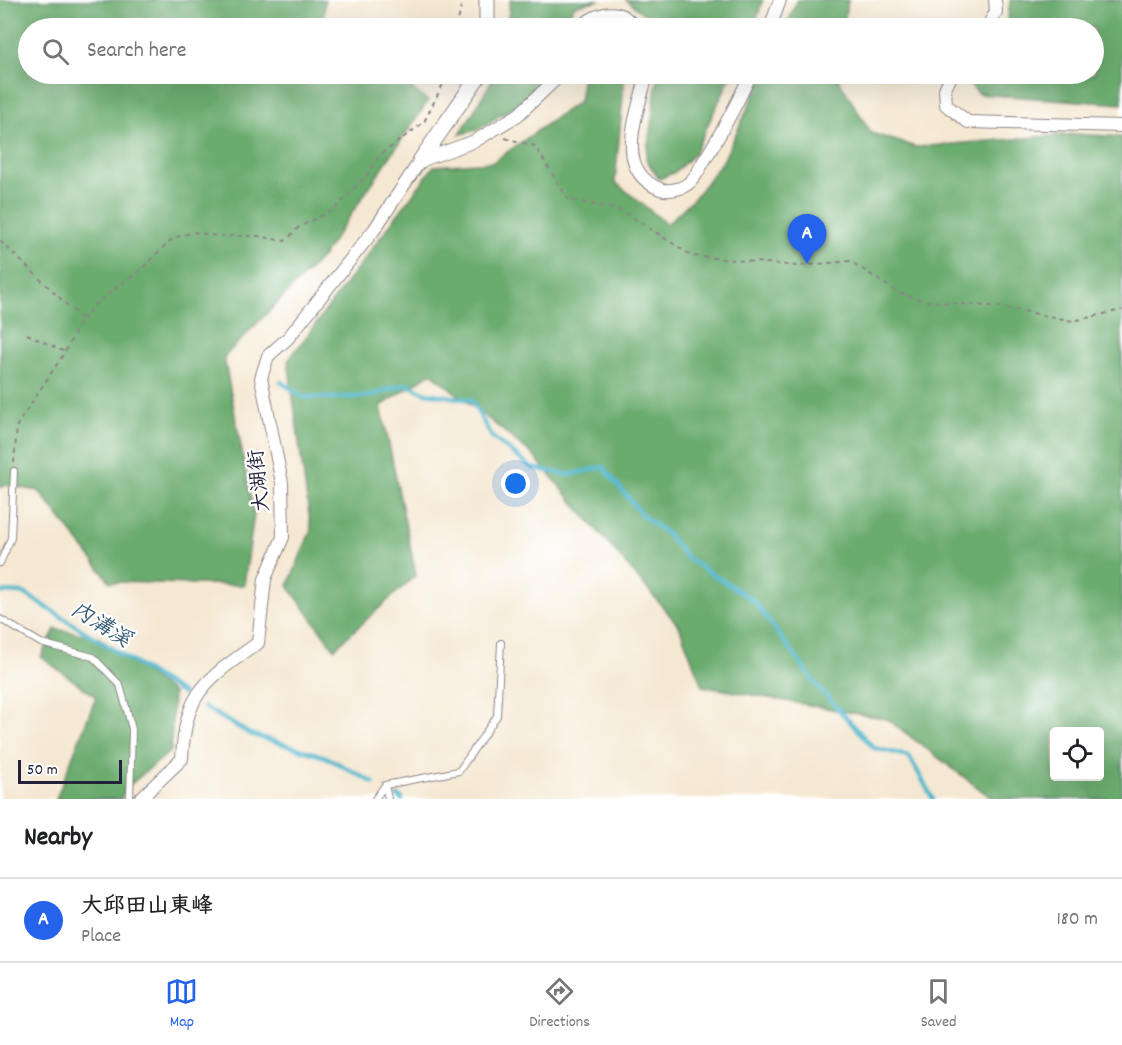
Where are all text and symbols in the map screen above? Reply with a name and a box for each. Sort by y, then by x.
search box [18,18,1104,84]
icon: search [39,35,72,68]
text: Search here [87,36,186,67]
pin: A [788,214,826,264]
street label: 大湖街 [243,448,279,514]
your location [501,469,530,498]
water label: 內溝溪 [64,595,137,657]
map controls [1050,727,1104,781]
button: locate [1050,727,1104,781]
scale bar [18,757,122,784]
text: 50 m [27,759,58,782]
text: Nearby [24,820,92,857]
text: 大邱田山東峰 [81,892,213,923]
text: A [38,906,49,934]
text: 180 m [1056,906,1098,934]
text: Place [81,923,121,951]
tab: Map [165,975,198,1034]
tab: Directions [529,975,590,1034]
tab: Saved [921,975,957,1034]

